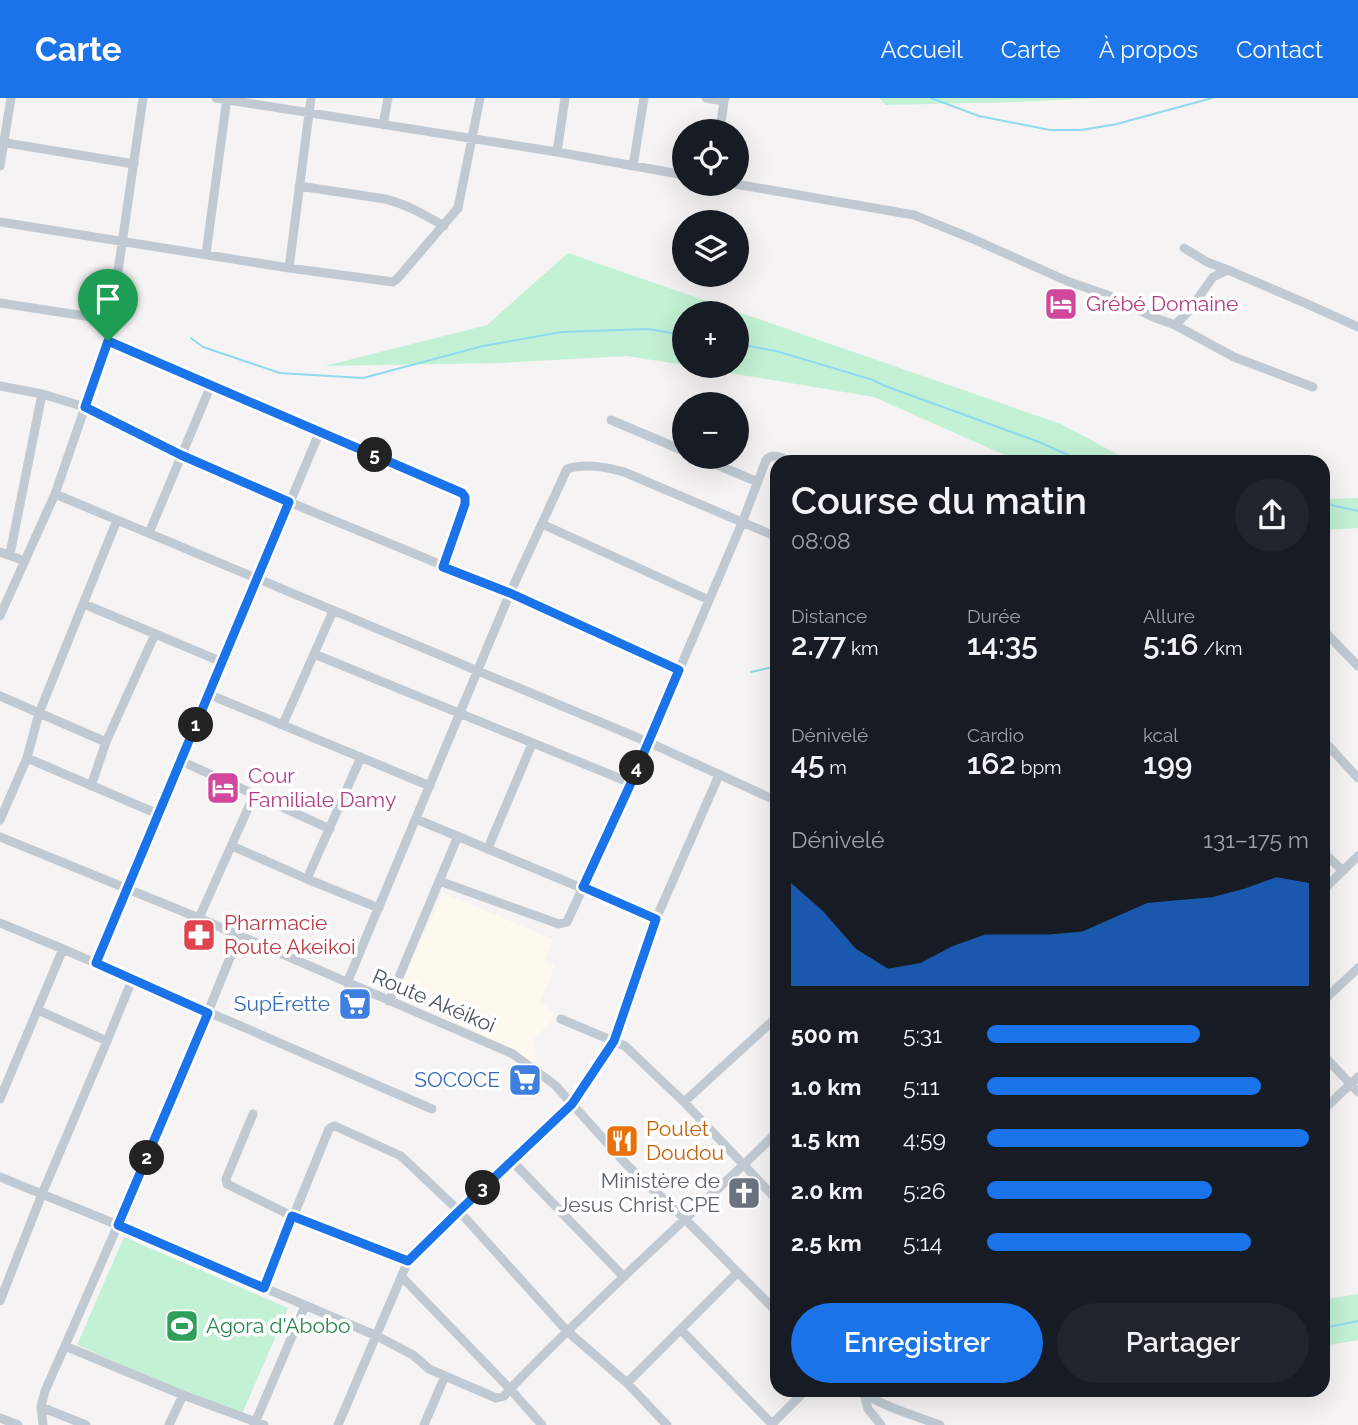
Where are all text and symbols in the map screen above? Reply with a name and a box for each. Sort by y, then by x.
text: Carte [35,30,122,69]
text: Accueil [881,35,963,64]
text: Carte [1001,35,1061,64]
text: À propos [1099,35,1198,64]
text: Contact [1236,35,1323,64]
map controls [672,119,749,469]
button: locate [672,119,749,196]
button: layers [672,210,749,287]
pin [78,269,138,341]
icon: arrive [89,280,127,318]
hotel icon: Grébé Domaine [1042,285,1080,323]
place label: Grébé Domaine [1086,291,1238,316]
button: + [672,301,749,378]
button: − [672,392,749,469]
pin: 5 [358,438,392,472]
text: 5 [369,443,380,465]
text: Course du matin [791,478,1087,523]
button: share [1235,478,1309,552]
text: 08:08 [791,527,851,554]
text: Distance [791,605,867,627]
text: Durée [967,605,1021,627]
text: Allure [1143,605,1195,627]
text: 2.77 [791,627,846,662]
text: 14:35 [967,627,1038,662]
text: 5:16 [1143,627,1199,662]
text: km [846,637,879,659]
text: /km [1199,637,1242,659]
pin: 1 [178,708,214,742]
text: 1 [191,713,200,735]
text: Dénivelé [791,724,868,746]
text: Cardio [967,724,1024,746]
text: kcal [1143,724,1179,746]
text: 45 [791,746,824,781]
text: 162 [967,746,1016,781]
text: 199 [1143,746,1192,781]
pin: 4 [620,750,654,786]
text: 4 [631,756,642,778]
text: m [824,756,847,778]
text: bpm [1016,756,1062,778]
place label: Cour Familiale Damy [248,763,396,812]
hotel icon: Cour Familiale Damy [204,769,242,807]
text: Dénivelé [791,826,884,853]
text: 131–175 m [1203,826,1309,853]
place label: Pharmacie Route Akeikoi [224,910,356,959]
pharmacy icon: Pharmacie Route Akeikoi [180,916,218,954]
street label: Route Akéikoi [369,963,500,1038]
supermarket icon: SupÉrette [336,985,374,1023]
place label: SupÉrette [234,991,330,1016]
text: 500 m [791,1021,859,1048]
text: 5:31 [903,1021,942,1048]
supermarket icon: SOCOCE [506,1061,544,1099]
place label: SOCOCE [414,1067,500,1092]
text: 1.0 km [791,1073,861,1100]
text: 5:11 [903,1073,940,1100]
place label: Poulet Doudou [646,1116,724,1165]
restaurant icon: Poulet Doudou [603,1122,641,1160]
text: 1.5 km [791,1125,860,1152]
text: 4:59 [903,1125,946,1152]
pin: 2 [130,1140,164,1176]
text: 2 [141,1146,152,1168]
place label: Ministère de Jesus Christ CPE [558,1168,720,1217]
pin: 3 [466,1170,500,1206]
church icon: Ministère de Jesus Christ CPE [725,1174,763,1212]
text: 3 [477,1176,488,1198]
text: 2.0 km [791,1177,863,1204]
text: 5:26 [903,1177,946,1204]
text: 2.5 km [791,1229,862,1256]
text: 5:14 [903,1229,942,1256]
button: Enregistrer [791,1303,1043,1383]
button: Partager [1057,1303,1309,1383]
sports icon: Agora d'Abobo [163,1307,201,1345]
place label: Agora d'Abobo [206,1313,350,1338]

